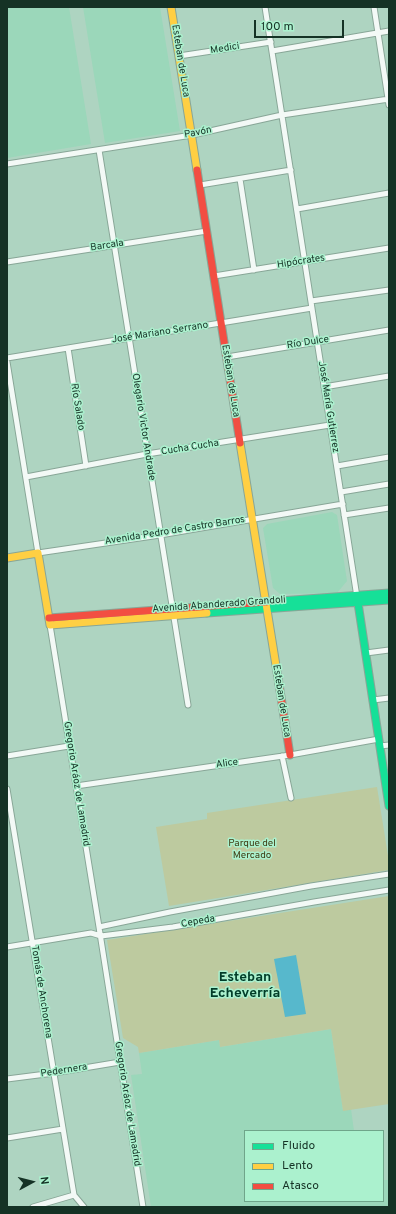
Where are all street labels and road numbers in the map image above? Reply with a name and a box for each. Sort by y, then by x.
street label: Esteban de Luca [168,24,192,98]
street label: Medici [210,41,240,57]
street label: Pavón [183,124,213,142]
street label: Barcala [89,237,125,255]
street label: Hipócrates [276,252,326,272]
street label: José Mariano Serrano [111,319,209,347]
street label: Río Dulce [286,334,330,352]
street label: Esteban de Luca [218,344,242,418]
street label: José María Gutierrez [315,360,341,454]
street label: Olegario Victor Andrade [129,372,157,482]
street label: Río Salado [67,383,87,431]
street label: Cucha Cucha [160,438,220,458]
street label: Avenida Pedro de Castro Barros [104,514,246,548]
street label: Avenida Abanderado Grandoli [152,594,286,616]
street label: Esteban de Luca [269,664,293,738]
street label: Gregorio Aráoz de Lamadrid [60,721,92,847]
street label: Alice [215,756,239,772]
street label: Cepeda [180,913,216,931]
street label: Tomás de Anchorena [28,945,54,1039]
street label: Gregorio Aráoz de Lamadrid [111,1041,143,1167]
street label: Pedernera [40,1061,88,1081]

